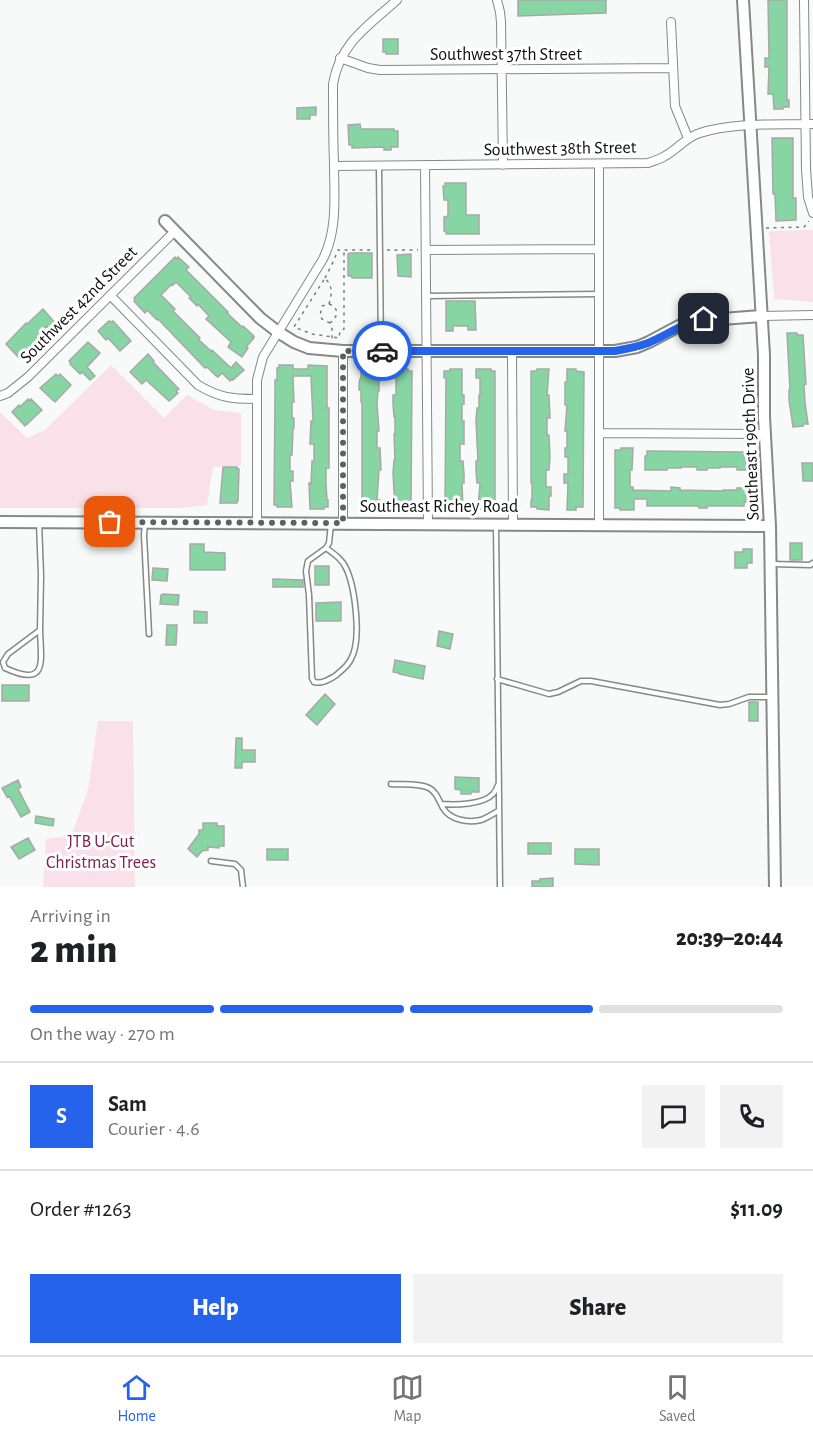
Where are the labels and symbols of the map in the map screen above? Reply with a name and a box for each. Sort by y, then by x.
street label: Southwest 37th Street [430,46,582,64]
street label: Southwest 38th Street [483,139,637,159]
street label: Southwest 42nd Street [17,243,141,367]
pin [678,293,729,344]
courier [352,321,412,381]
street label: Southeast 190th Drive [739,367,763,521]
pin [84,496,135,547]
street label: Southeast Richey Road [360,498,518,516]
park label: JTB U-Cut Christmas Trees [46,833,156,872]

